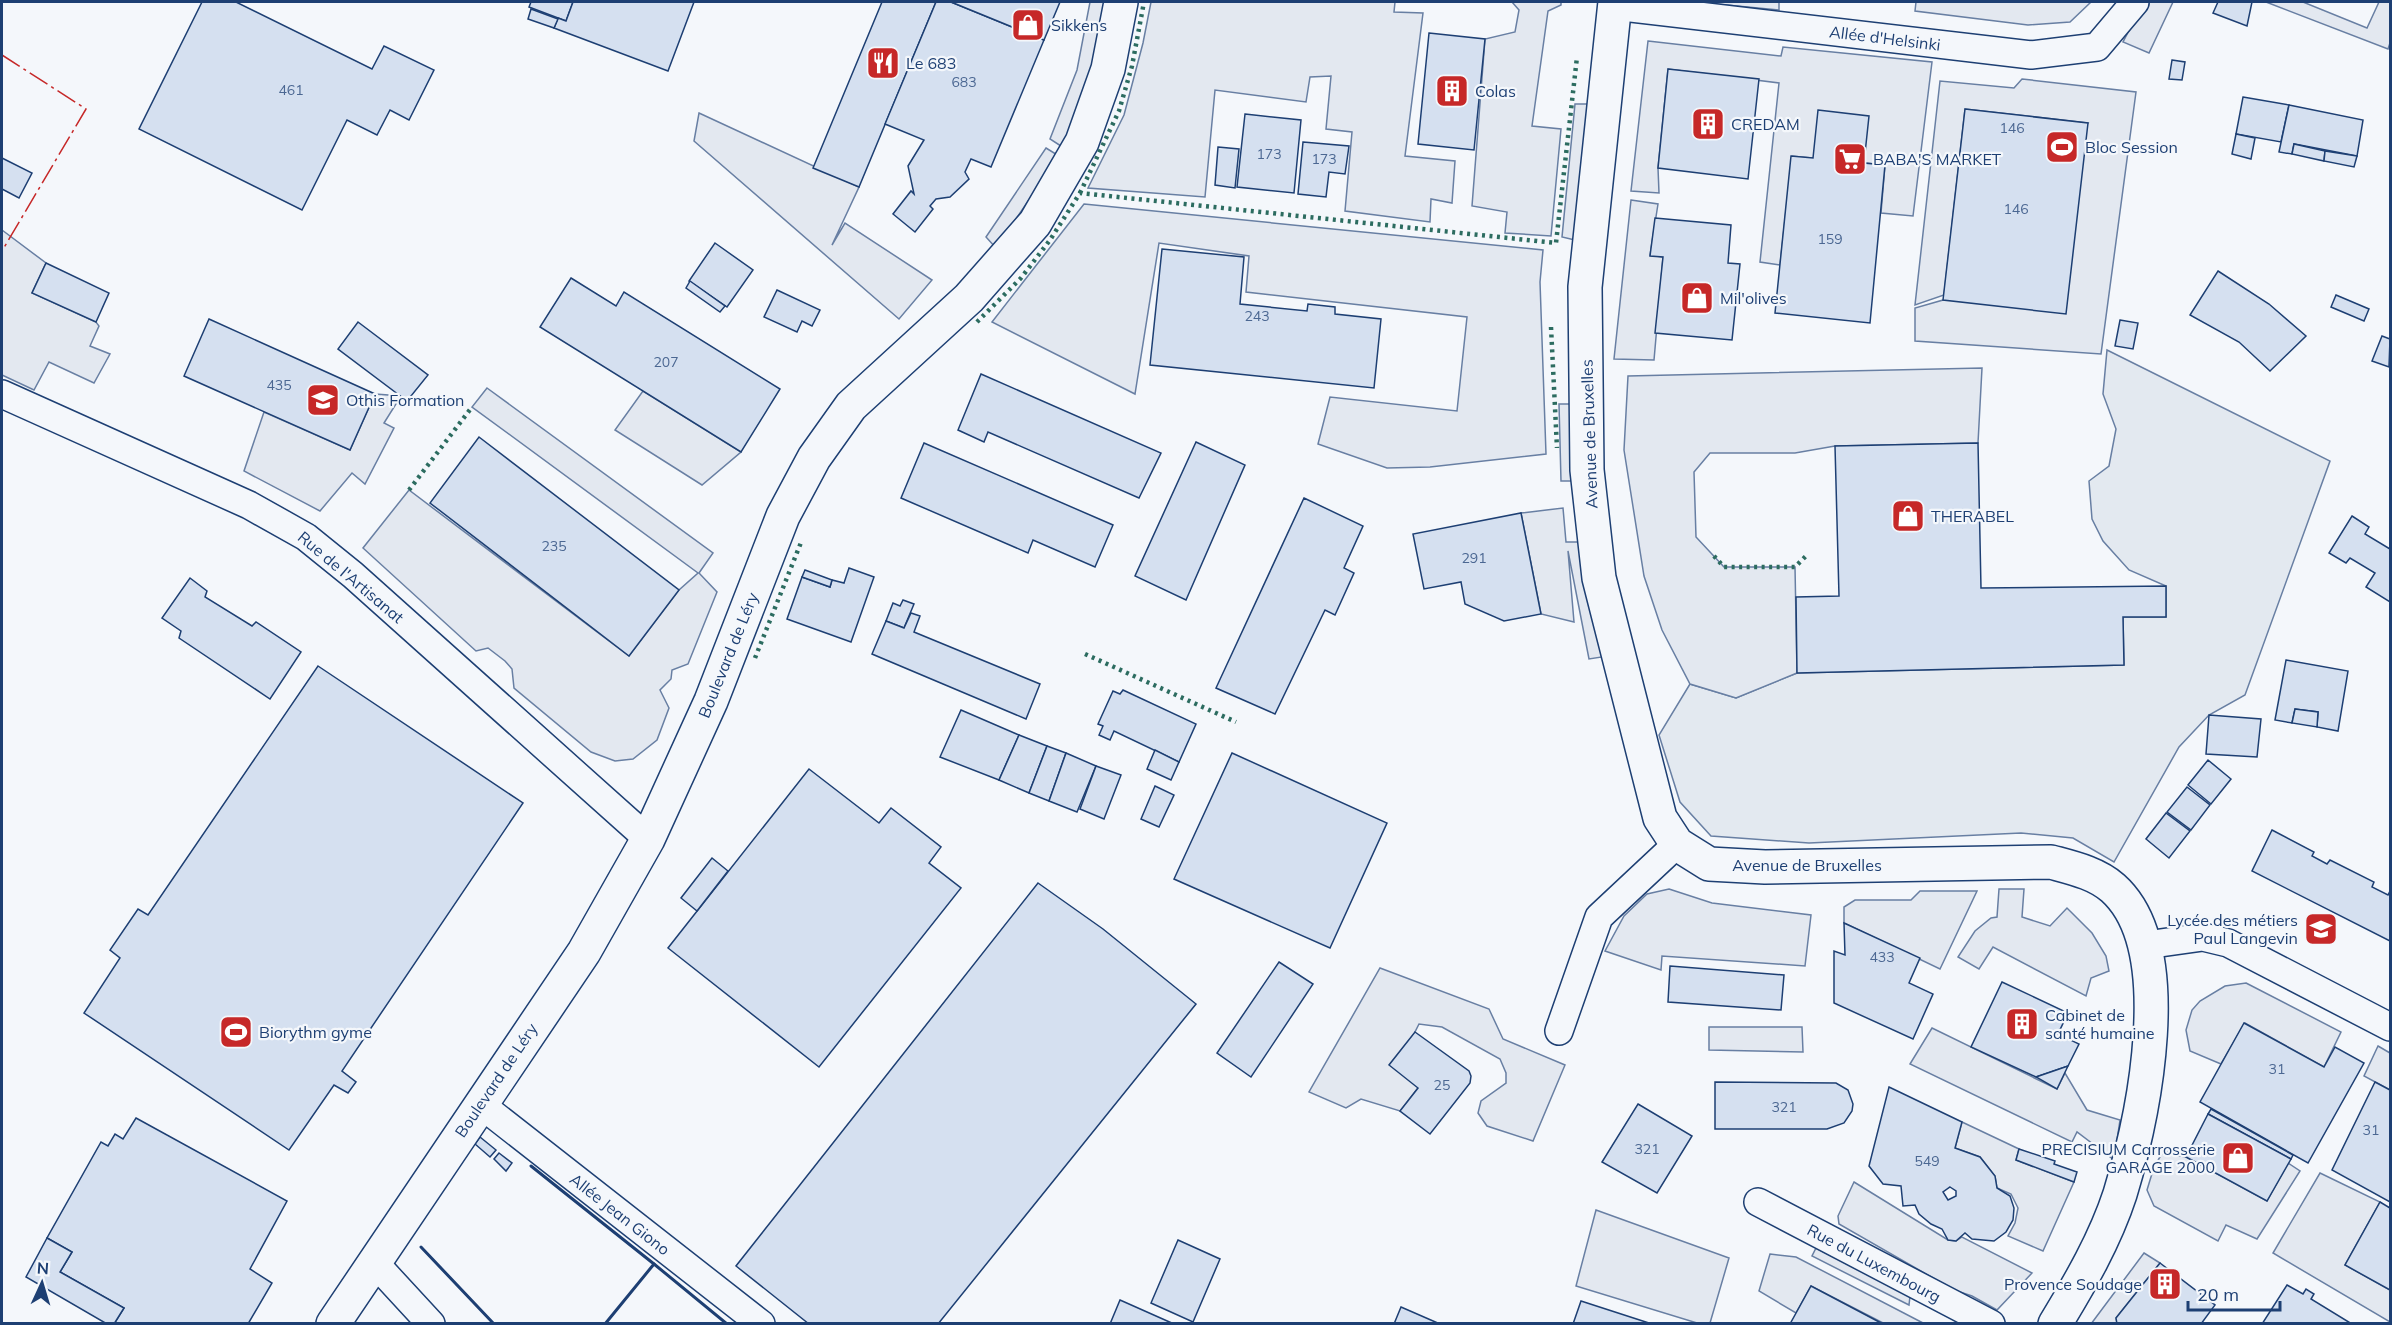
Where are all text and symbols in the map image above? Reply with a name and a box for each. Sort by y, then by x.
shop icon: Sikkens [1010,7,1046,43]
place label: Sikkens [1051,15,1107,35]
street label: Allée d'Helsinki [1828,21,1942,55]
restaurant icon: Le 683 [865,45,901,81]
place label: Le 683 [906,53,956,73]
house number: 683 [951,73,977,91]
building icon: Colas [1434,73,1470,109]
house number: 461 [278,81,304,99]
place label: Colas [1475,81,1516,101]
building icon: CREDAM [1690,106,1726,142]
place label: CREDAM [1731,114,1800,134]
house number: 146 [1999,119,2025,137]
sports icon: Bloc Session [2044,129,2080,165]
place label: Bloc Session [2085,137,2178,157]
supermarket icon: BABA'S MARKET [1832,141,1868,177]
house number: 173 [1256,145,1282,163]
place label: BABA'S MARKET [1873,149,2002,169]
house number: 173 [1311,150,1337,168]
house number: 146 [2003,200,2029,218]
house number: 159 [1817,230,1843,248]
shop icon: Mil'olives [1679,280,1715,316]
place label: Mil'olives [1720,288,1787,308]
house number: 243 [1244,307,1270,325]
house number: 207 [653,353,679,371]
street label: Avenue de Bruxelles [1576,359,1602,509]
house number: 435 [266,376,292,394]
school or university icon: Othis Formation [305,382,341,418]
place label: Othis Formation [346,390,464,410]
shop icon: THERABEL [1890,498,1926,534]
place label: THERABEL [1931,506,2014,526]
street label: Rue de l'Artisanat [294,527,408,628]
house number: 235 [541,537,567,555]
house number: 291 [1461,549,1487,567]
street label: Boulevard de Léry [694,589,762,721]
street label: Avenue de Bruxelles [1732,855,1882,875]
place label: Lycée des métiers Paul Langevin [2167,910,2298,948]
school or university icon: Lycée des métiers Paul Langevin [2303,911,2339,947]
house number: 433 [1869,948,1895,966]
place label: Cabinet de santé humaine [2045,1005,2154,1043]
building icon: Cabinet de santé humaine [2004,1006,2040,1042]
sports icon: Biorythm gyme [218,1014,254,1050]
street label: Boulevard de Léry [450,1019,542,1141]
place label: Biorythm gyme [259,1022,372,1042]
house number: 31 [2269,1060,2285,1078]
house number: 25 [1434,1076,1450,1094]
house number: 321 [1771,1098,1797,1116]
house number: 31 [2363,1121,2379,1139]
place label: PRECISIUM Carrosserie GARAGE 2000 [2042,1139,2215,1177]
house number: 321 [1634,1140,1660,1158]
shop icon: PRECISIUM Carrosserie GARAGE 2000 [2220,1140,2256,1176]
house number: 549 [1914,1152,1940,1170]
street label: Allée Jean Giono [566,1169,674,1259]
street label: Rue du Luxembourg [1804,1219,1944,1307]
north arrow [12,1253,72,1313]
text: N [36,1258,50,1278]
building icon: Provence Soudage [2147,1266,2183,1302]
place label: Provence Soudage [2004,1274,2142,1294]
scale bar [2188,1274,2280,1312]
text: 20 m [2197,1283,2239,1306]

